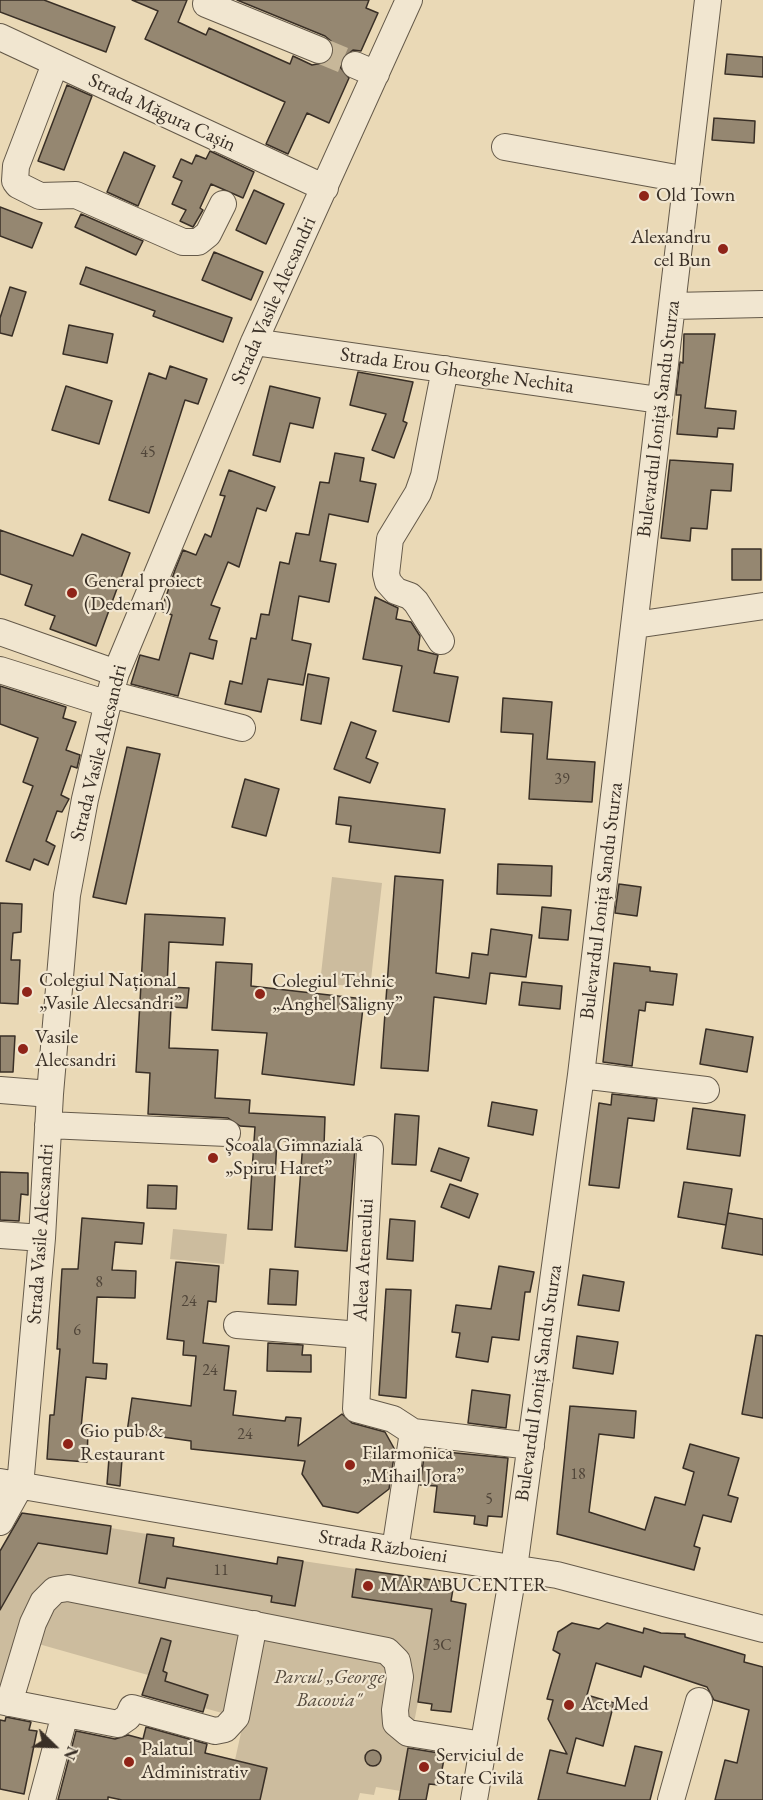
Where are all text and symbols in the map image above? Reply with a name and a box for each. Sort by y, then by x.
street label: Strada Măgura Cașin [84,68,240,158]
place label: Old Town [656,184,735,208]
marker: Old Town [637,189,651,203]
street label: Strada Vasile Alecsandri [226,214,322,388]
place label: Alexandru cel Bun [631,226,711,273]
marker: Alexandru cel Bun [716,242,730,256]
street label: Bulevardul Ioniță Sandu Sturza [633,299,685,539]
street label: Strada Erou Gheorghe Nechita [339,343,575,399]
house number: 45 [140,443,156,463]
place label: General proiect (Dedeman) [84,570,202,617]
marker: General proiect (Dedeman) [65,586,79,600]
street label: Strada Vasile Alecsandri [65,662,133,844]
house number: 39 [554,770,570,790]
street label: Bulevardul Ioniță Sandu Sturza [576,781,628,1021]
place label: Colegiul Național „Vasile Alecsandri” [39,969,182,1016]
place label: Colegiul Tehnic „Anghel Saligny” [272,970,403,1017]
marker: Colegiul Național „Vasile Alecsandri” [20,985,34,999]
marker: Colegiul Tehnic „Anghel Saligny” [253,987,267,1001]
place label: Vasile Alecsandri [35,1026,116,1073]
marker: Vasile Alecsandri [16,1042,30,1056]
place label: Școala Gimnazială „Spiru Haret” [225,1134,363,1181]
street label: Strada Vasile Alecsandri [23,1143,59,1325]
marker: Școala Gimnazială „Spiru Haret” [206,1151,220,1165]
street label: Aleea Ateneului [349,1198,379,1322]
street label: Bulevardul Ioniță Sandu Sturza [511,1263,567,1503]
house number: 8 [95,1273,103,1293]
house number: 24 [181,1292,197,1312]
house number: 6 [73,1321,81,1341]
house number: 24 [202,1361,218,1381]
place label: Gio pub & Restaurant [80,1420,165,1467]
house number: 24 [237,1425,253,1445]
marker: Gio pub & Restaurant [61,1437,75,1451]
place label: Filarmonica „Mihail Jora” [362,1442,464,1489]
marker: Filarmonica „Mihail Jora” [343,1458,357,1472]
house number: 18 [570,1465,586,1485]
house number: 5 [485,1490,493,1510]
street label: Strada Războieni [317,1525,449,1569]
house number: 11 [213,1561,229,1581]
place label: MARABUCENTER [380,1574,548,1598]
marker: MARABUCENTER [361,1579,375,1593]
house number: 3C [432,1636,452,1656]
park label: Parcul „George Bacovia" [274,1666,384,1713]
place label: Act Med [581,1693,649,1717]
marker: Act Med [562,1698,576,1712]
north arrow [24,1716,84,1776]
place label: Palatul Administrativ [141,1738,248,1785]
text: N [59,1743,83,1763]
place label: Serviciul de Stare Civilă [436,1744,524,1791]
marker: Palatul Administrativ [122,1755,136,1769]
marker: Serviciul de Stare Civilă [417,1760,431,1774]

